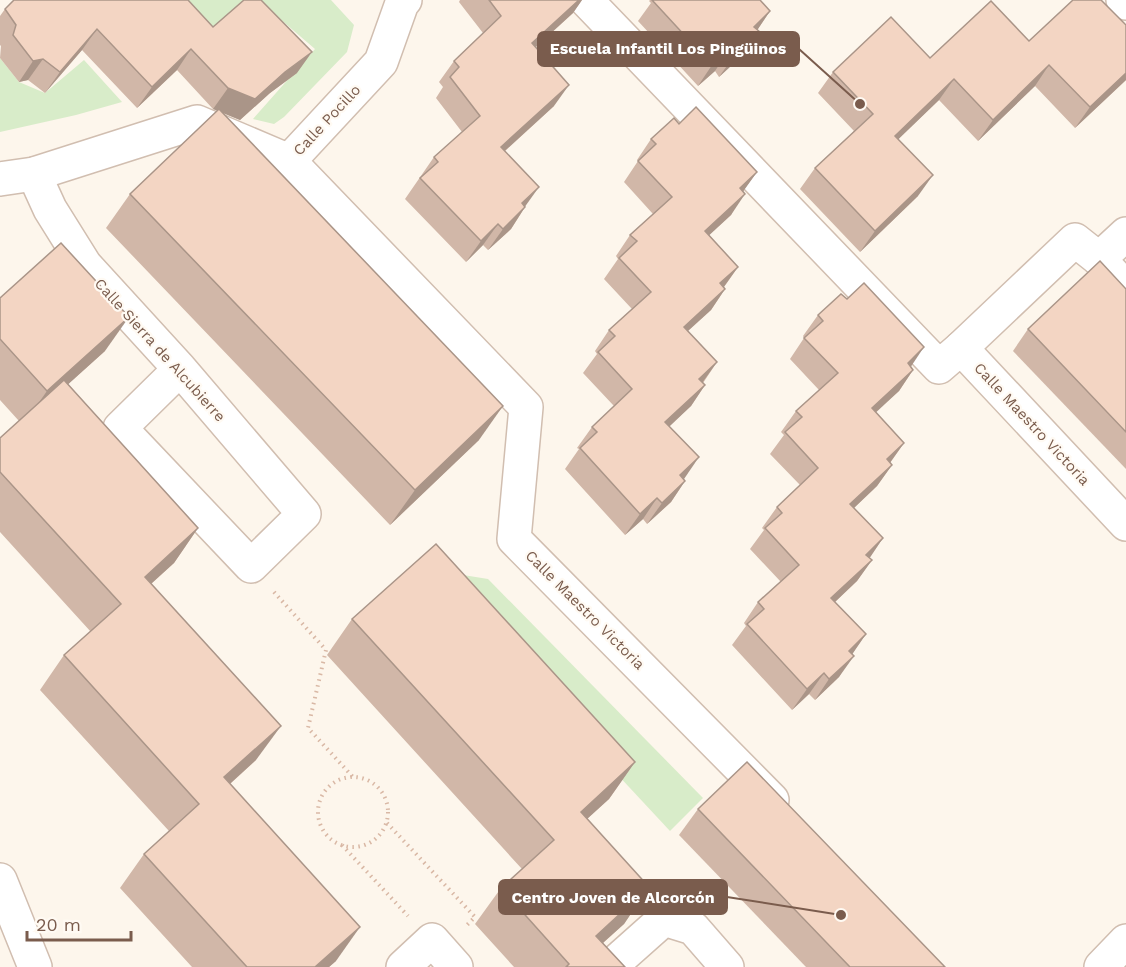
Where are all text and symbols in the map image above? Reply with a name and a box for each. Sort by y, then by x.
callout: Escuela Infantil Los Pingüinos [538,32,799,66]
text: Escuela Infantil Los Pingüinos [550,39,787,58]
street label: Calle Pocillo [290,81,364,159]
street label: Calle Sierra de Alcubierre [91,275,229,425]
street label: Calle Maestro Victoria [970,359,1094,489]
street label: Calle Maestro Victoria [522,547,649,674]
callout: Centro Joven de Alcorcón [499,880,727,914]
text: Centro Joven de Alcorcón [511,888,715,907]
scale bar [27,904,130,942]
text: 20 m [36,914,81,935]

